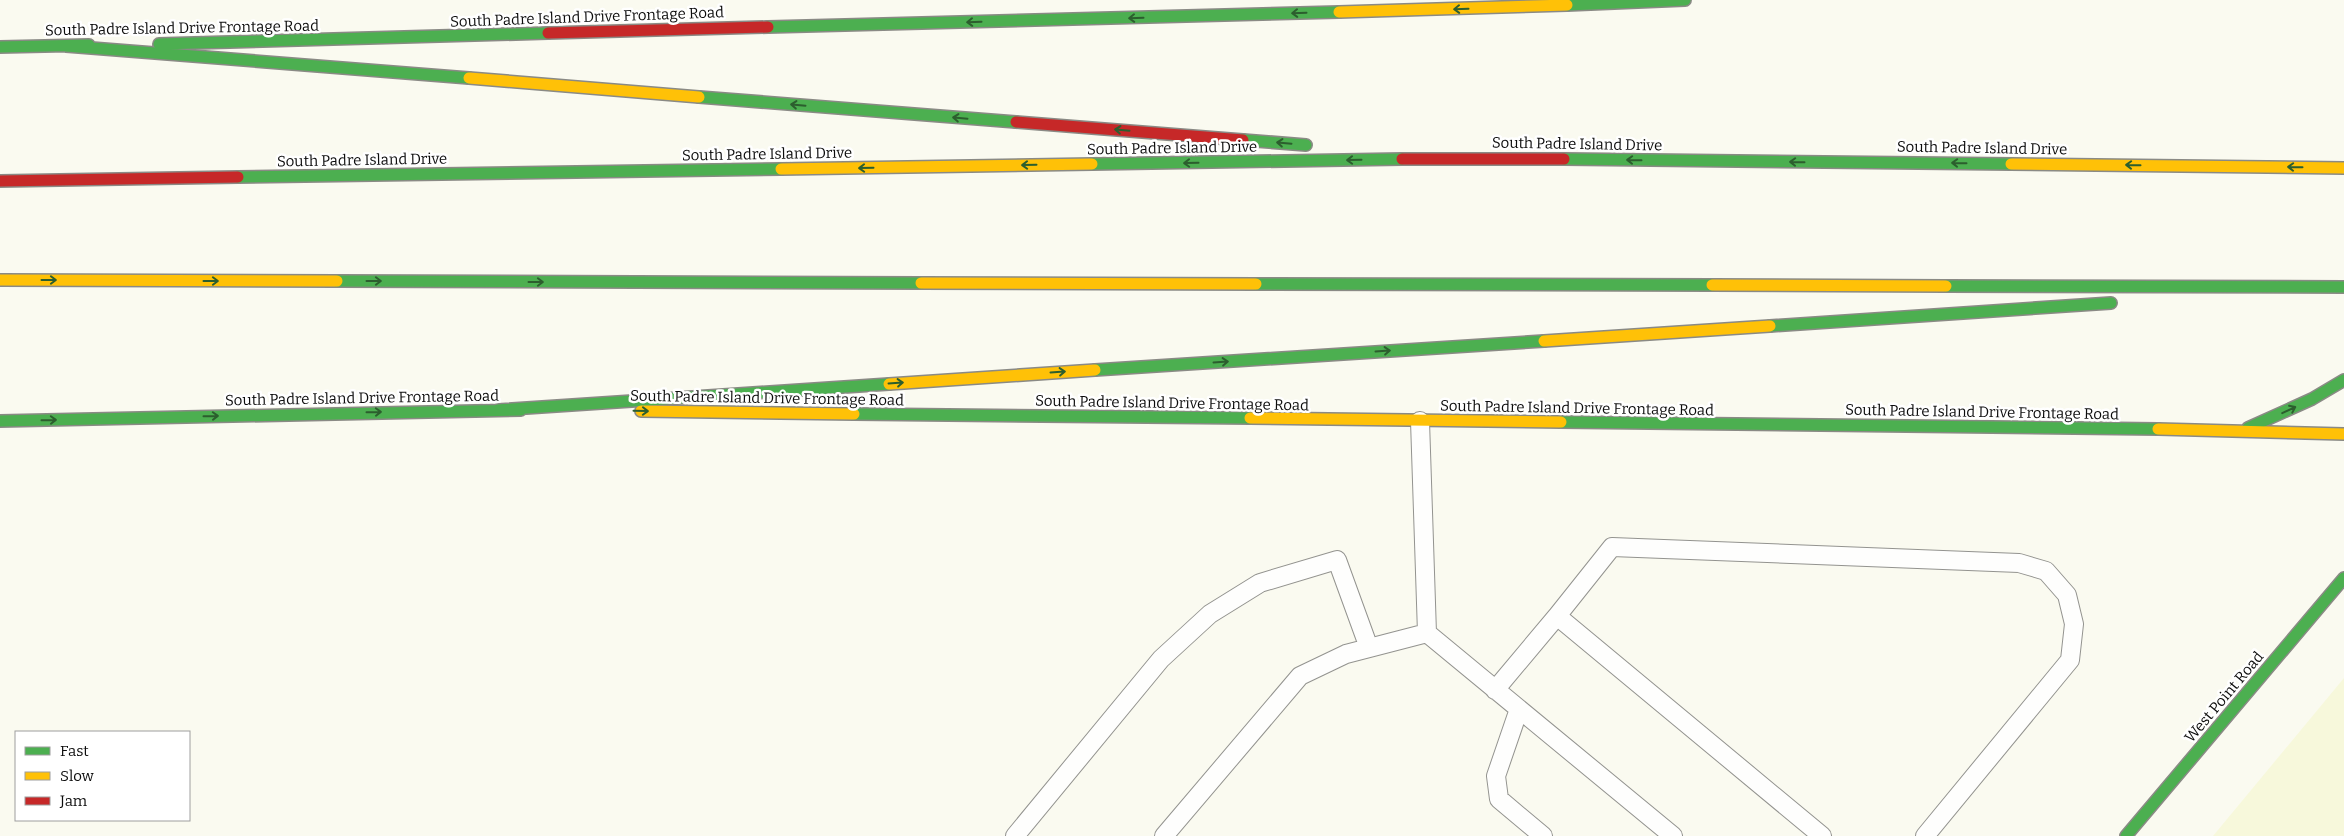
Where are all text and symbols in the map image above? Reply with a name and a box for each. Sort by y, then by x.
street label: South Padre Island Drive Frontage Road [450,3,724,31]
one-way arrow [1453,4,1470,14]
one-way arrow [1291,9,1307,18]
one-way arrow [1128,13,1144,22]
street label: South Padre Island Drive Frontage Road [45,17,319,39]
one-way arrow [966,17,982,27]
one-way arrow [791,100,807,109]
one-way arrow [953,113,969,122]
one-way arrow [1115,126,1131,135]
street label: South Padre Island Drive [1492,134,1662,154]
street label: South Padre Island Drive [1087,138,1257,158]
street label: South Padre Island Drive [1897,138,2067,158]
one-way arrow [1277,139,1293,148]
street label: South Padre Island Drive [682,144,852,164]
street label: South Padre Island Drive [277,150,447,170]
one-way arrow [1346,155,1362,165]
one-way arrow [1626,155,1642,165]
one-way arrow [1789,157,1805,166]
one-way arrow [1183,158,1200,168]
one-way arrow [1951,158,1968,168]
one-way arrow [1021,160,1037,170]
one-way arrow [2125,160,2142,170]
one-way arrow [2288,162,2304,172]
one-way arrow [858,163,874,172]
one-way arrow [40,275,56,285]
one-way arrow [202,276,219,286]
one-way arrow [365,276,381,286]
one-way arrow [528,277,544,287]
one-way arrow [1374,346,1390,356]
one-way arrow [1212,357,1228,366]
one-way arrow [1050,368,1066,377]
one-way arrow [888,379,904,388]
street label: South Padre Island Drive Frontage Road [225,387,499,409]
street label: South Padre Island Drive Frontage Road [630,387,904,409]
street label: South Padre Island Drive Frontage Road [1035,392,1309,414]
street label: South Padre Island Drive Frontage Road [1440,397,1714,419]
street label: South Padre Island Drive Frontage Road [1845,401,2119,423]
one-way arrow [2281,404,2296,414]
one-way arrow [632,406,649,416]
one-way arrow [365,408,381,417]
one-way arrow [202,411,219,421]
one-way arrow [40,415,56,425]
street label: West Point Road [2181,648,2267,746]
legend [15,731,190,821]
text: Fast [60,742,89,760]
text: Slow [60,767,95,785]
text: Jam [59,792,88,810]

